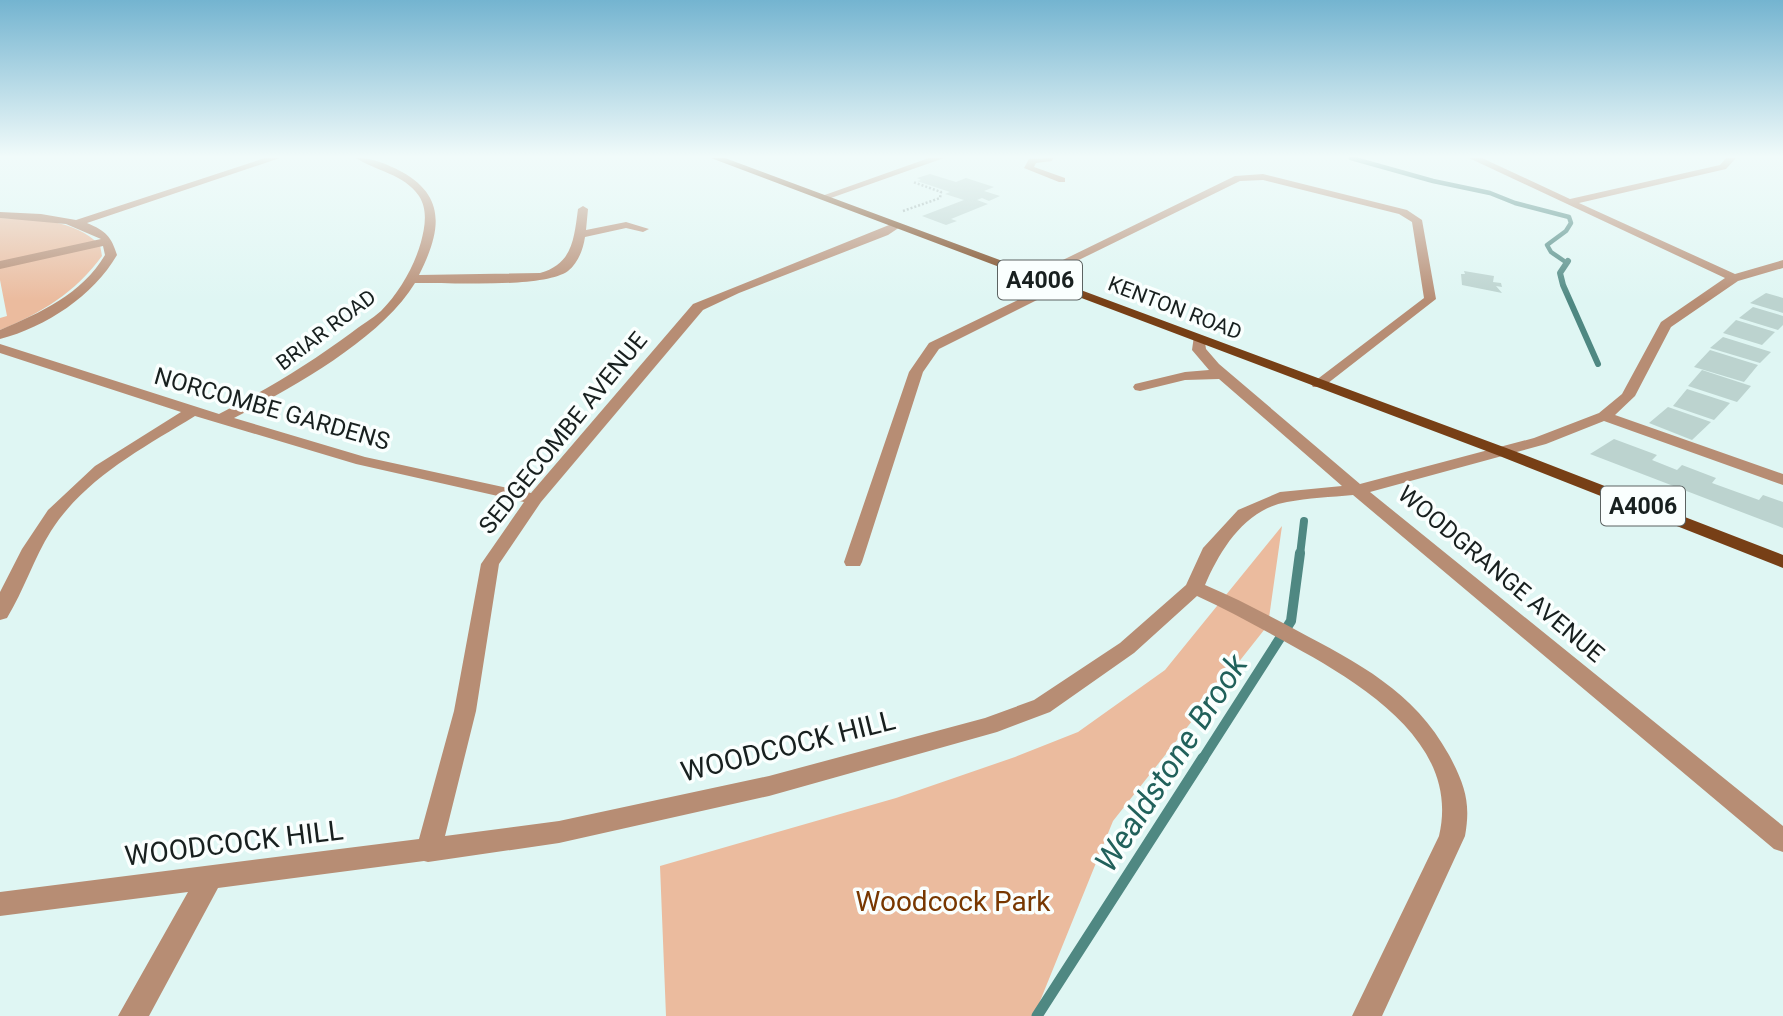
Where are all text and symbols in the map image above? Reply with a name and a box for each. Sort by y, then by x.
road number: A4006 [998,260,1082,300]
street label: KENTON ROAD [1105,271,1245,345]
street label: BRIAR ROAD [271,285,381,375]
street label: SEDGECOMBE AVENUE [473,327,653,539]
street label: NORCOMBE GARDENS [151,362,393,456]
street label: WOODGRANGE AVENUE [1392,480,1610,668]
road number: A4006 [1601,486,1685,526]
water label: Wealdstone Brook [1087,646,1256,879]
street label: WOODCOCK HILL [677,703,899,789]
street label: WOODCOCK HILL [123,813,345,873]
park label: Woodcock Park [856,885,1051,918]

